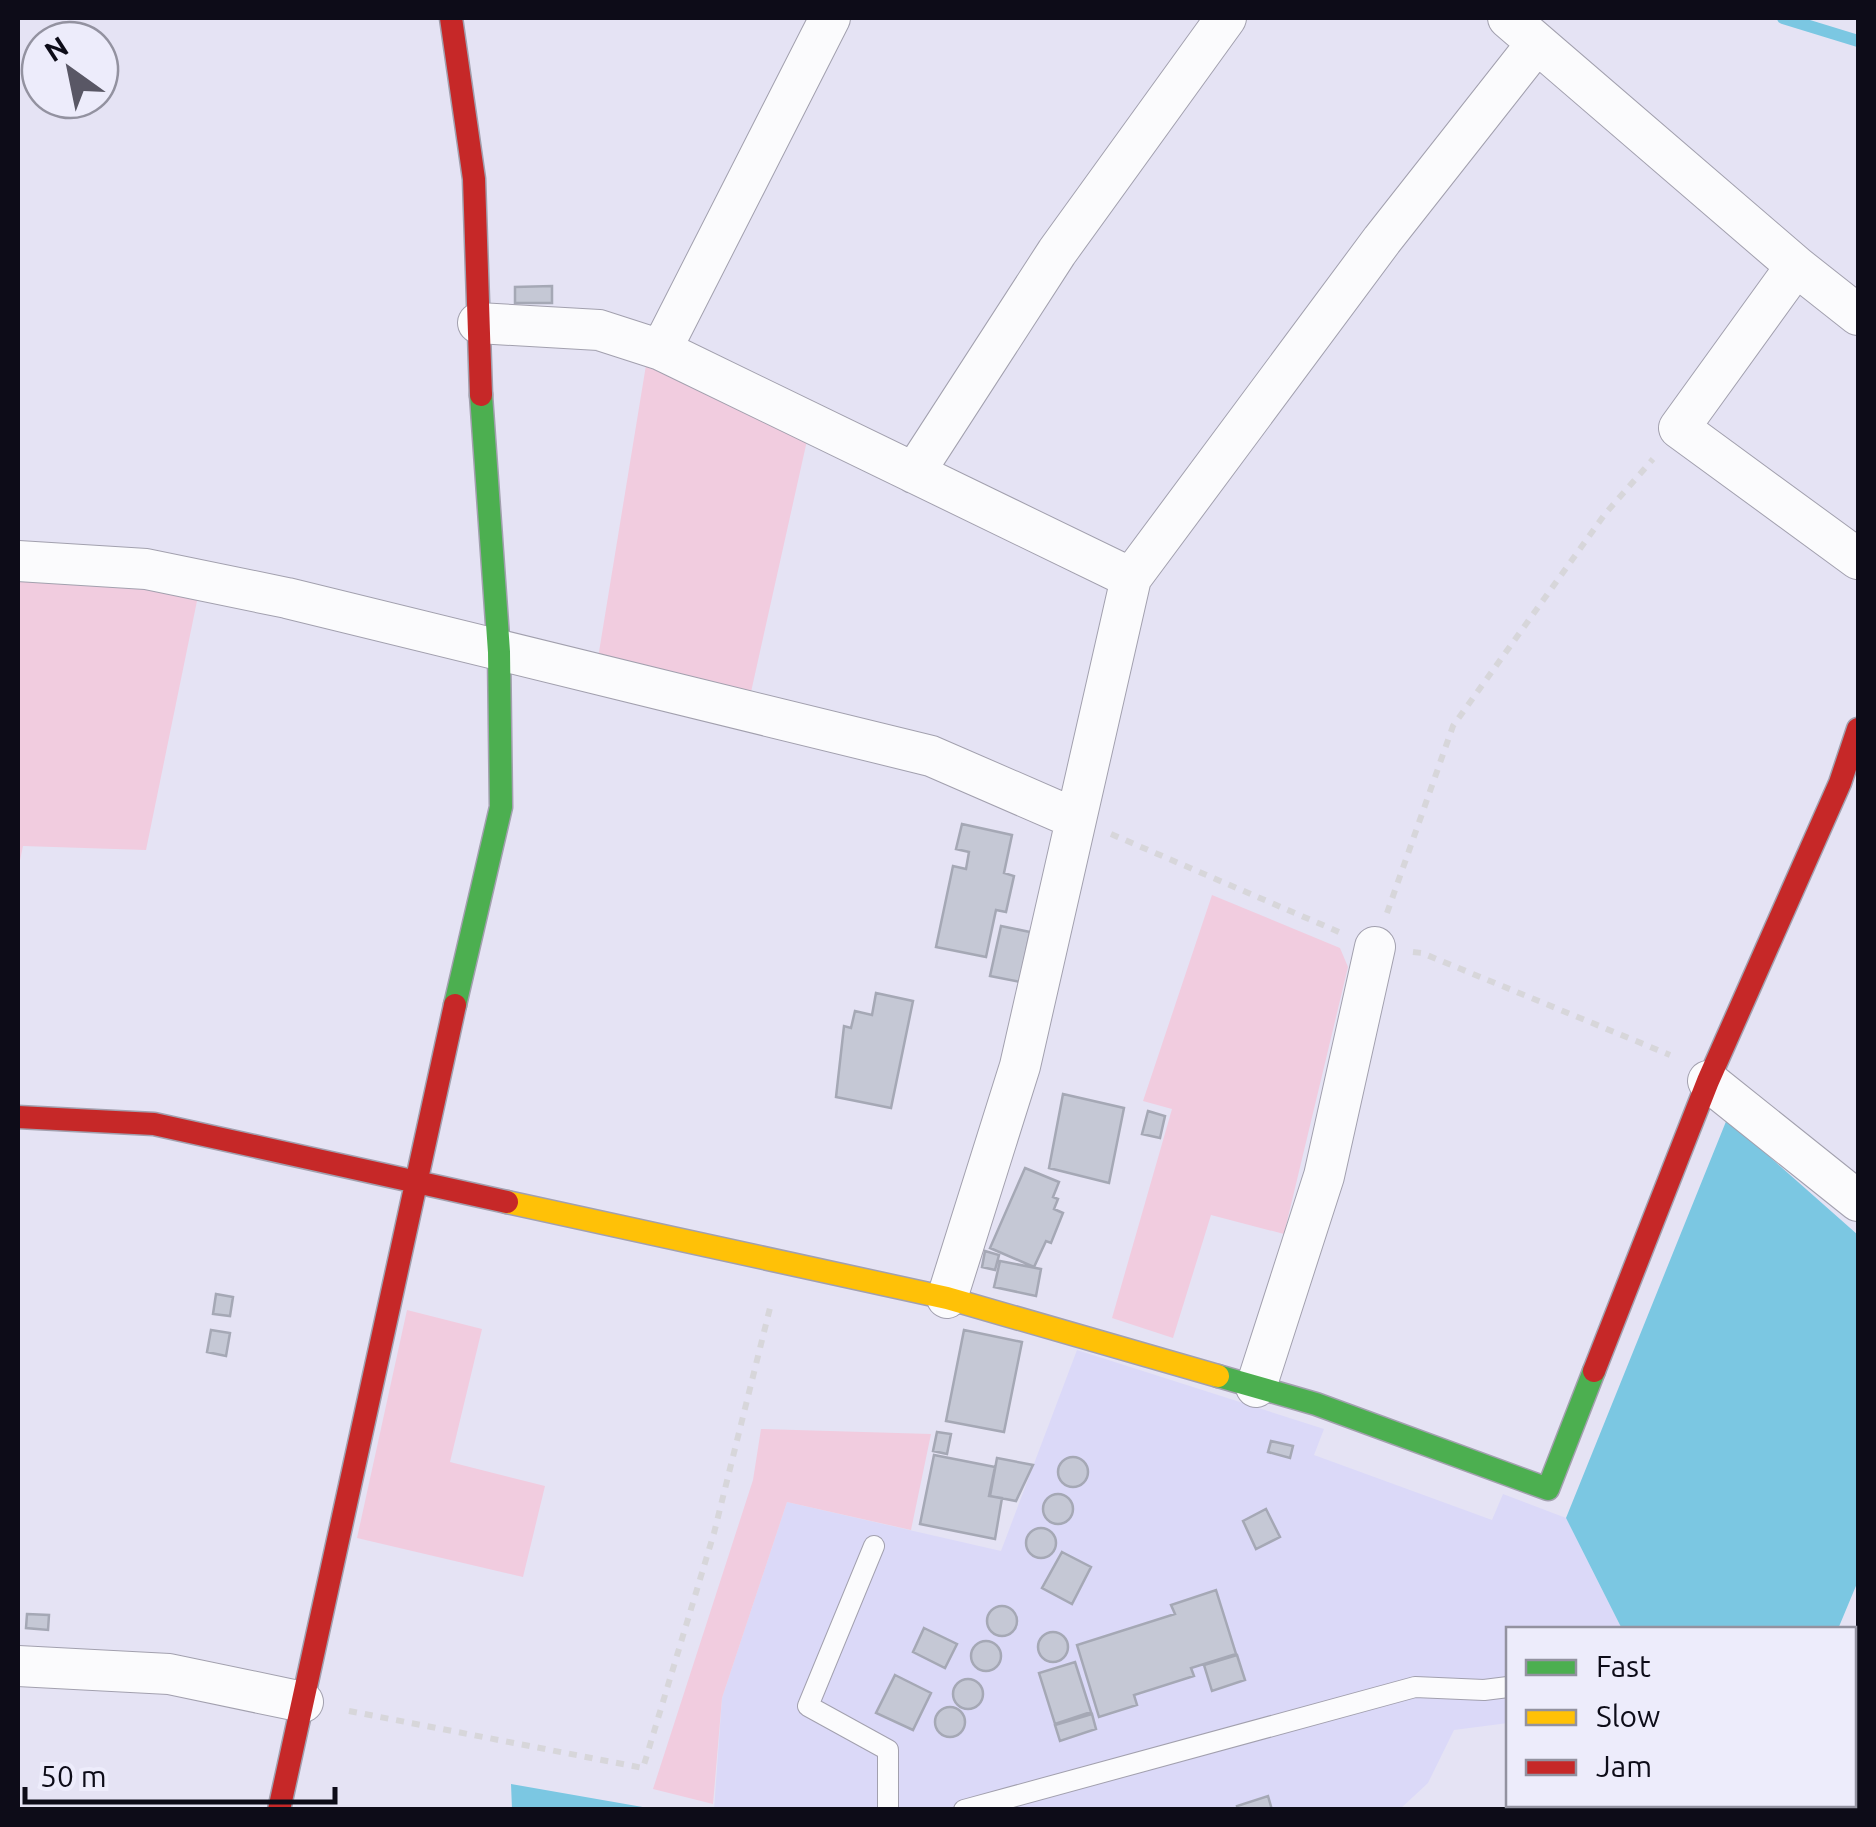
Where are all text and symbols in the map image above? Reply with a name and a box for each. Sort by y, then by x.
north arrow [20,20,120,120]
text: N [39,30,73,67]
legend [1506,1627,1856,1807]
text: Fast [1596,1649,1651,1683]
text: Slow [1596,1699,1660,1733]
scale bar [25,1742,335,1804]
text: Jam [1596,1749,1652,1783]
text: 50 m [40,1759,107,1793]

